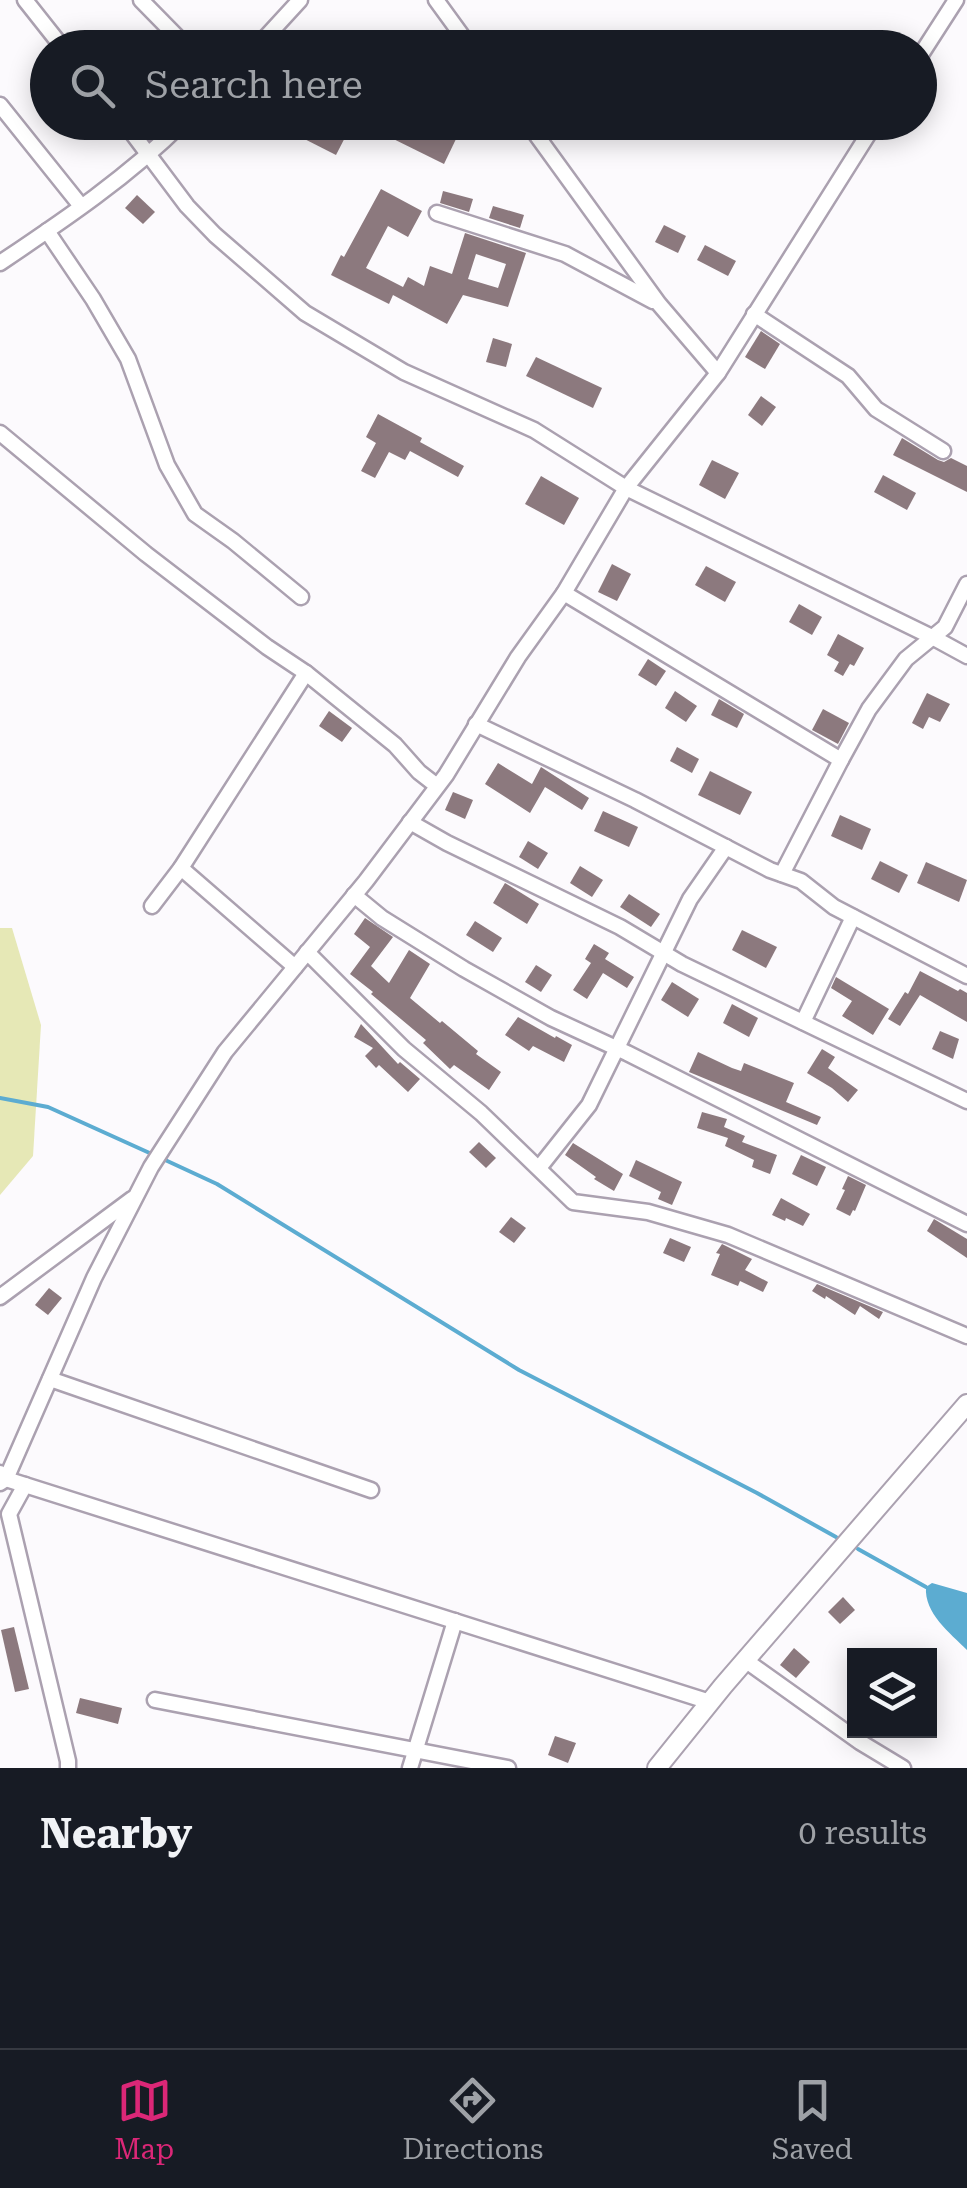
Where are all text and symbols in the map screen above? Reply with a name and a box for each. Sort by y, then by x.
search box [30,30,937,140]
icon: search [65,58,120,113]
text: Search here [145,63,363,107]
map controls [847,1648,937,1738]
button: layers [847,1648,937,1738]
text: Nearby [40,1809,192,1858]
text: 0 results [799,1814,927,1852]
tab: Map [114,2073,174,2166]
tab: Directions [402,2073,543,2166]
tab: Saved [772,2073,853,2166]

